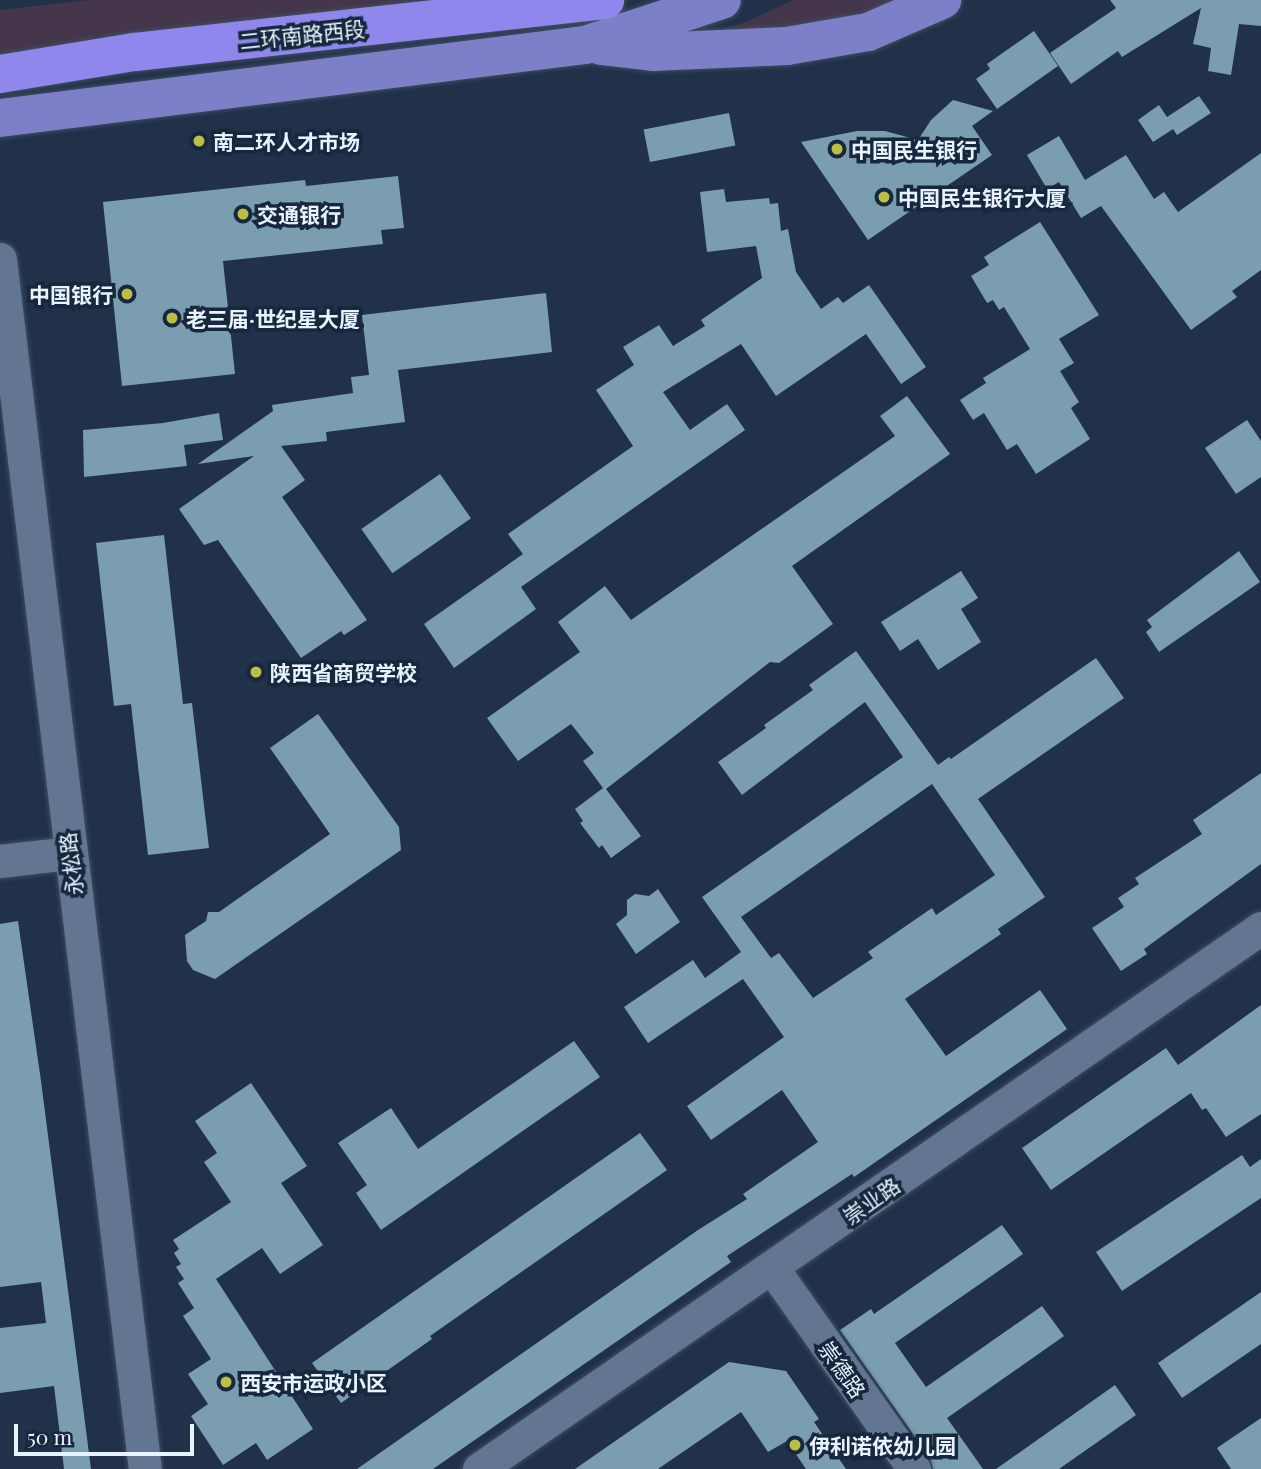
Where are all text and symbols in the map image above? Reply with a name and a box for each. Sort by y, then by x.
street label: 二环南路西段 [238,15,366,53]
place label: 南二环人才市场 [213,128,360,154]
marker: 南二环人才市场 [191,133,207,149]
place label: 中国民生银行 [851,136,977,162]
marker: 中国民生银行 [829,141,845,157]
place label: 中国民生银行大厦 [898,184,1066,210]
marker: 中国民生银行大厦 [876,189,892,205]
place label: 交通银行 [257,201,341,227]
marker: 交通银行 [235,206,251,222]
place label: 中国银行 [29,281,113,307]
marker: 中国银行 [119,286,135,302]
place label: 老三届·世纪星大厦 [186,305,360,331]
marker: 老三届·世纪星大厦 [164,310,180,326]
place label: 陕西省商贸学校 [270,659,417,685]
marker: 陕西省商贸学校 [248,664,264,680]
street label: 永松路 [54,831,86,897]
street label: 崇业路 [838,1172,904,1228]
street label: 崇德路 [815,1336,871,1402]
place label: 西安市运政小区 [240,1369,387,1395]
marker: 西安市运政小区 [218,1374,234,1390]
scale bar [18,1410,198,1454]
text: 50 m [27,1422,72,1450]
place label: 伊利诺依幼儿园 [809,1432,956,1458]
marker: 伊利诺依幼儿园 [787,1437,803,1453]

